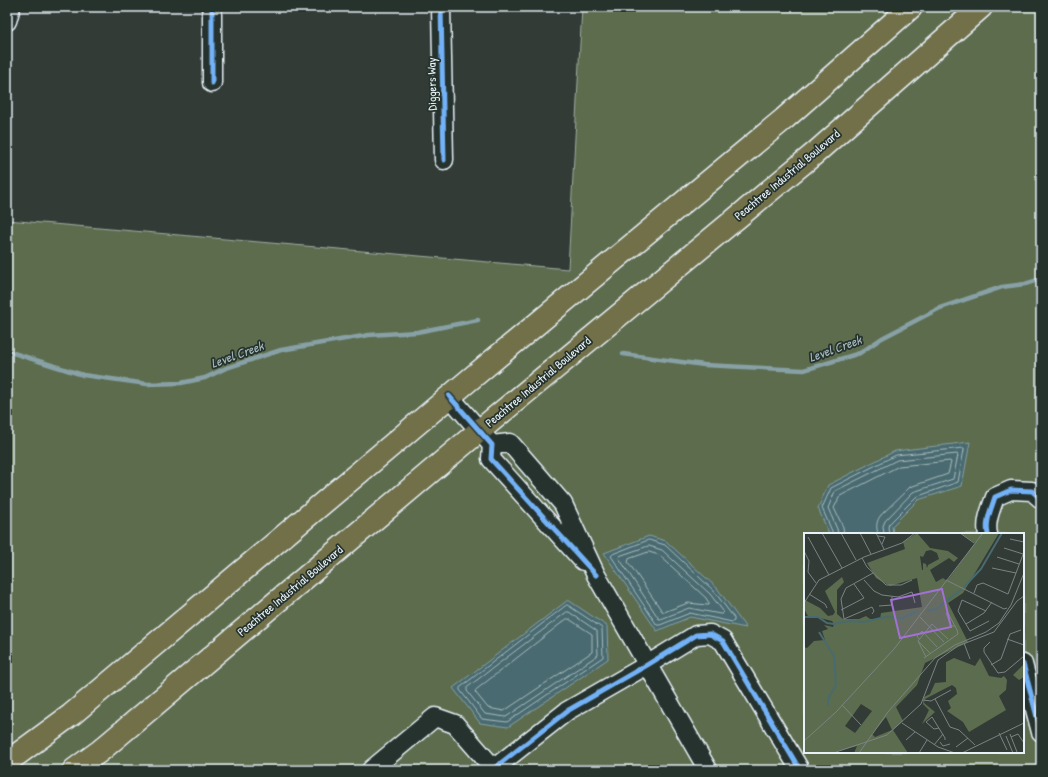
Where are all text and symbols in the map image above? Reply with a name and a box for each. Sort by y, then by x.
street label: Diggers Way [423,57,440,111]
street label: Peachtree Industrial Boulevard [730,125,843,224]
water label: Level Creek [806,330,865,366]
street label: Peachtree Industrial Boulevard [481,332,594,431]
water label: Level Creek [208,336,267,372]
inset map [804,533,1024,753]
street label: Peachtree Industrial Boulevard [233,541,346,640]

